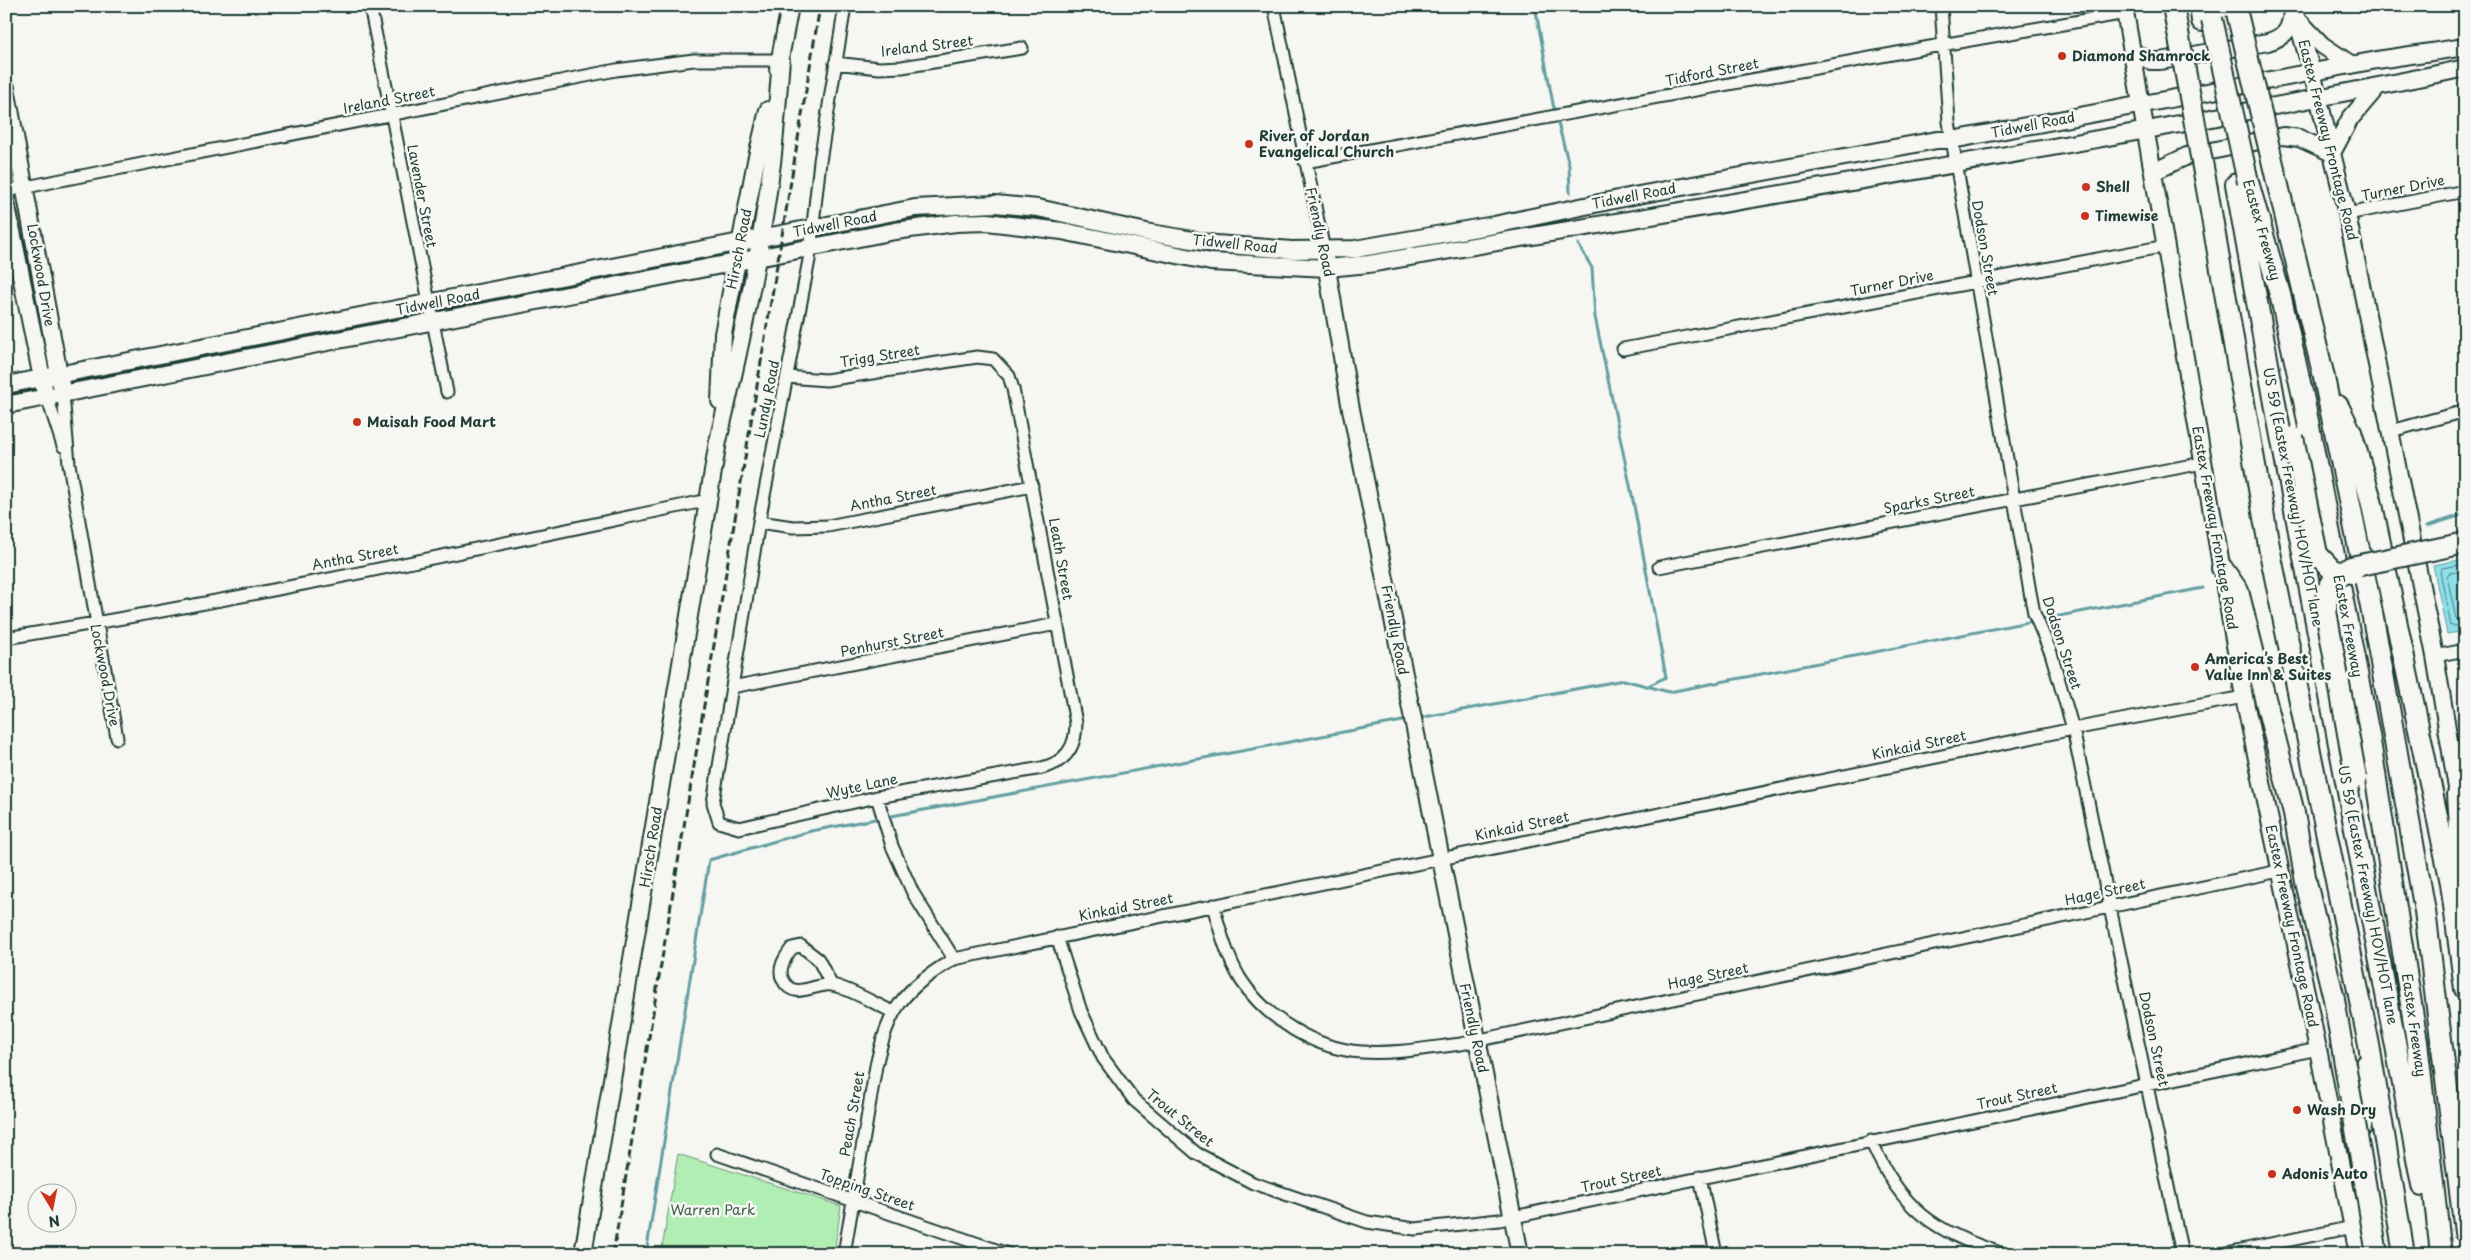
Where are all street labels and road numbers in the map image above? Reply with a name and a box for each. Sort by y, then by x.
street label: Ireland Street [879,29,975,62]
street label: Eastex Freeway Frontage Road [2293,37,2364,243]
street label: Tidford Street [1663,52,1761,91]
street label: Ireland Street [341,80,437,119]
street label: Tidwell Road [1989,106,2077,143]
street label: Lavender Street [402,143,443,250]
street label: Turner Drive [2359,169,2446,206]
street label: Tidwell Road [1590,177,1678,214]
street label: Eastex Freeway [2238,177,2287,283]
street label: Friendly Road [1301,185,1340,279]
street label: Dodson Street [1967,198,2004,298]
street label: Tidwell Road [791,205,879,242]
street label: Hirsch Road [720,207,757,291]
street label: Lockwood Drive [22,222,61,328]
street label: Tidwell Road [1192,229,1279,258]
street label: Turner Drive [1848,264,1935,301]
street label: Tidwell Road [394,283,482,320]
street label: Trigg Street [839,339,922,372]
street label: Lundy Road [749,358,784,440]
street label: US 59 (Eastex Freeway) HOV/HOT lane [2258,365,2329,628]
street label: Eastex Freeway Frontage Road [2187,424,2244,632]
street label: Antha Street [848,479,938,516]
street label: Sparks Street [1882,480,1976,519]
street label: Leath Street [1044,516,1079,602]
street label: Antha Street [310,538,400,575]
street label: Eastex Freeway [2328,573,2369,679]
street label: Friendly Road [1376,583,1415,677]
street label: Dodson Street [2038,594,2087,692]
street label: Penhurst Street [838,621,946,662]
street label: Lockwood Drive [85,622,126,728]
street label: Kinkaid Street [1870,724,1968,765]
street label: US 59 (Eastex Freeway) HOV/HOT lane [2333,763,2404,1026]
street label: Wyte Lane [824,768,900,803]
street label: Hirsch Road [634,805,667,889]
street label: Kinkaid Street [1473,805,1571,846]
street label: Eastex Freeway Frontage Road [2261,823,2324,1029]
street label: Hage Street [2063,873,2147,910]
street label: Kinkaid Street [1077,887,1175,926]
street label: Hage Street [1666,957,1750,994]
street label: Eastex Freeway [2397,972,2432,1078]
street label: Friendly Road [1455,981,1494,1075]
street label: Dodson Street [2134,989,2175,1089]
street label: Peach Street [834,1069,869,1158]
street label: Trout Street [1975,1077,2059,1114]
street label: Trout Street [1142,1084,1219,1152]
street label: Trout Street [1579,1160,1663,1197]
street label: Topping Street [817,1163,918,1216]

